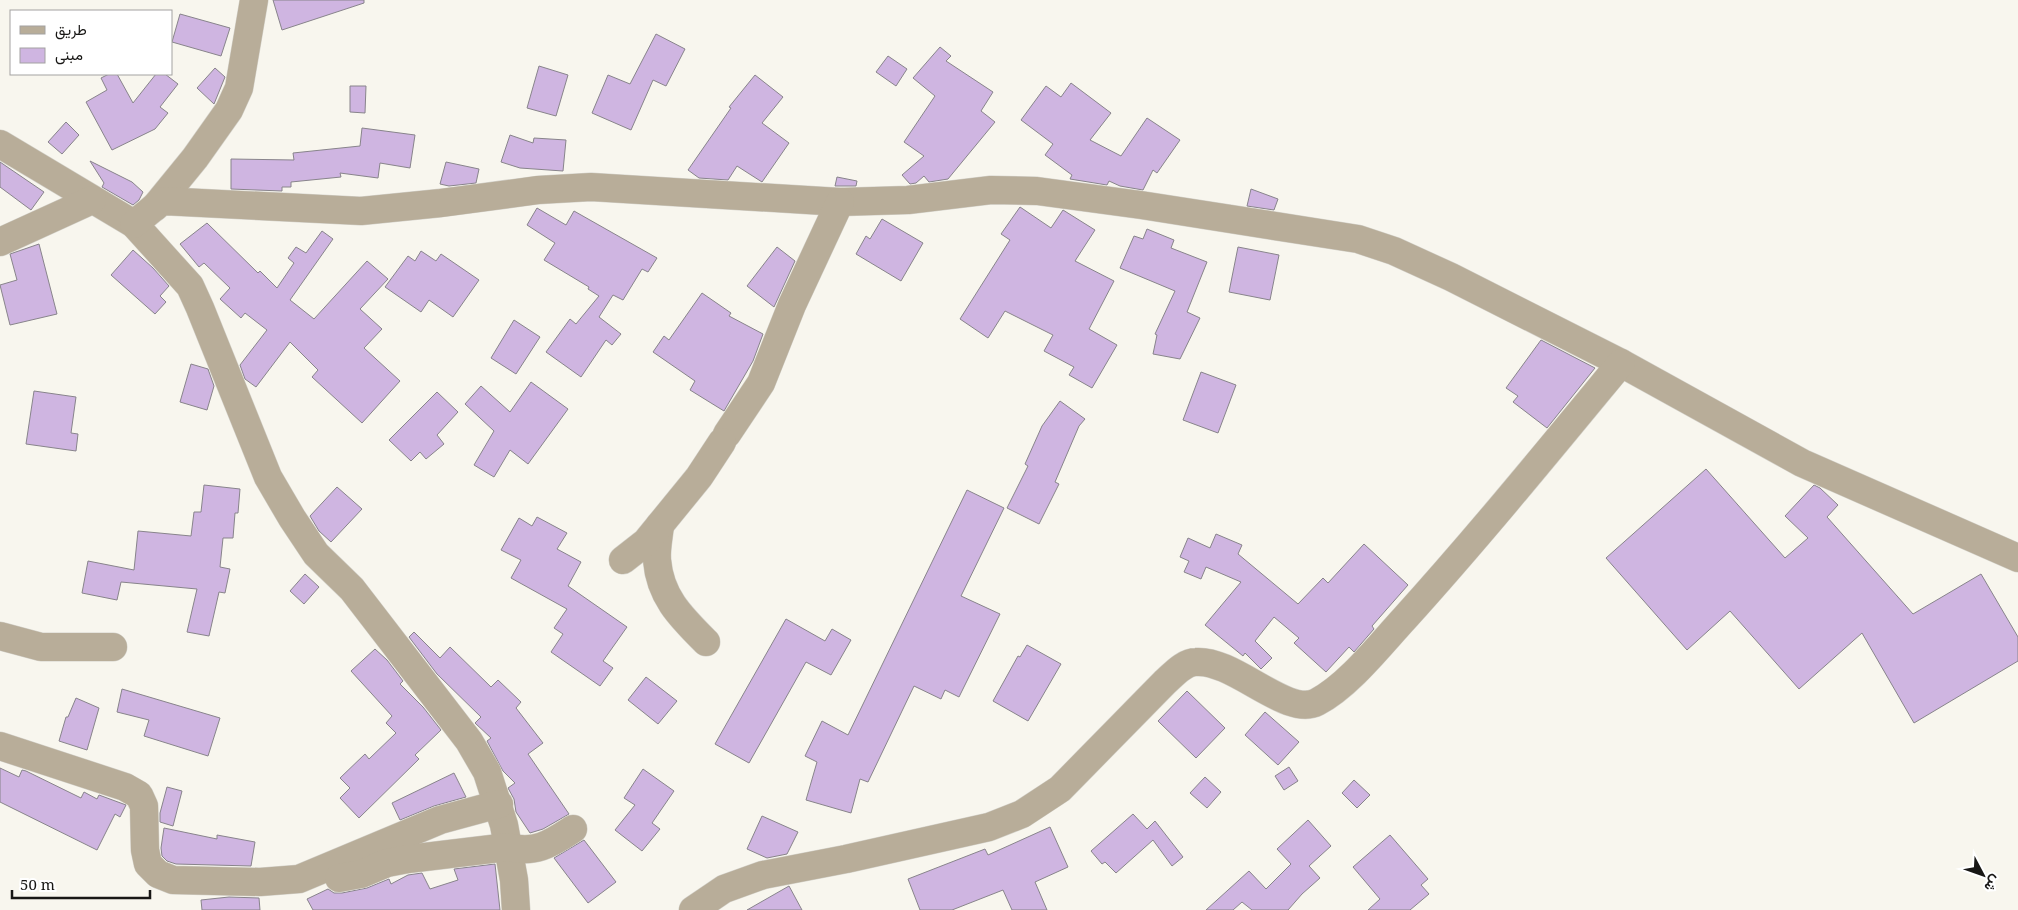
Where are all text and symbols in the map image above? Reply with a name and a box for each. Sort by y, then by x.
legend [10,10,172,75]
text: طريق [55,19,87,40]
text: مبنى [55,44,83,65]
north arrow [1958,850,2008,900]
scale bar [12,868,150,900]
text: ش [1980,871,2006,897]
text: 50 m [20,874,55,894]

